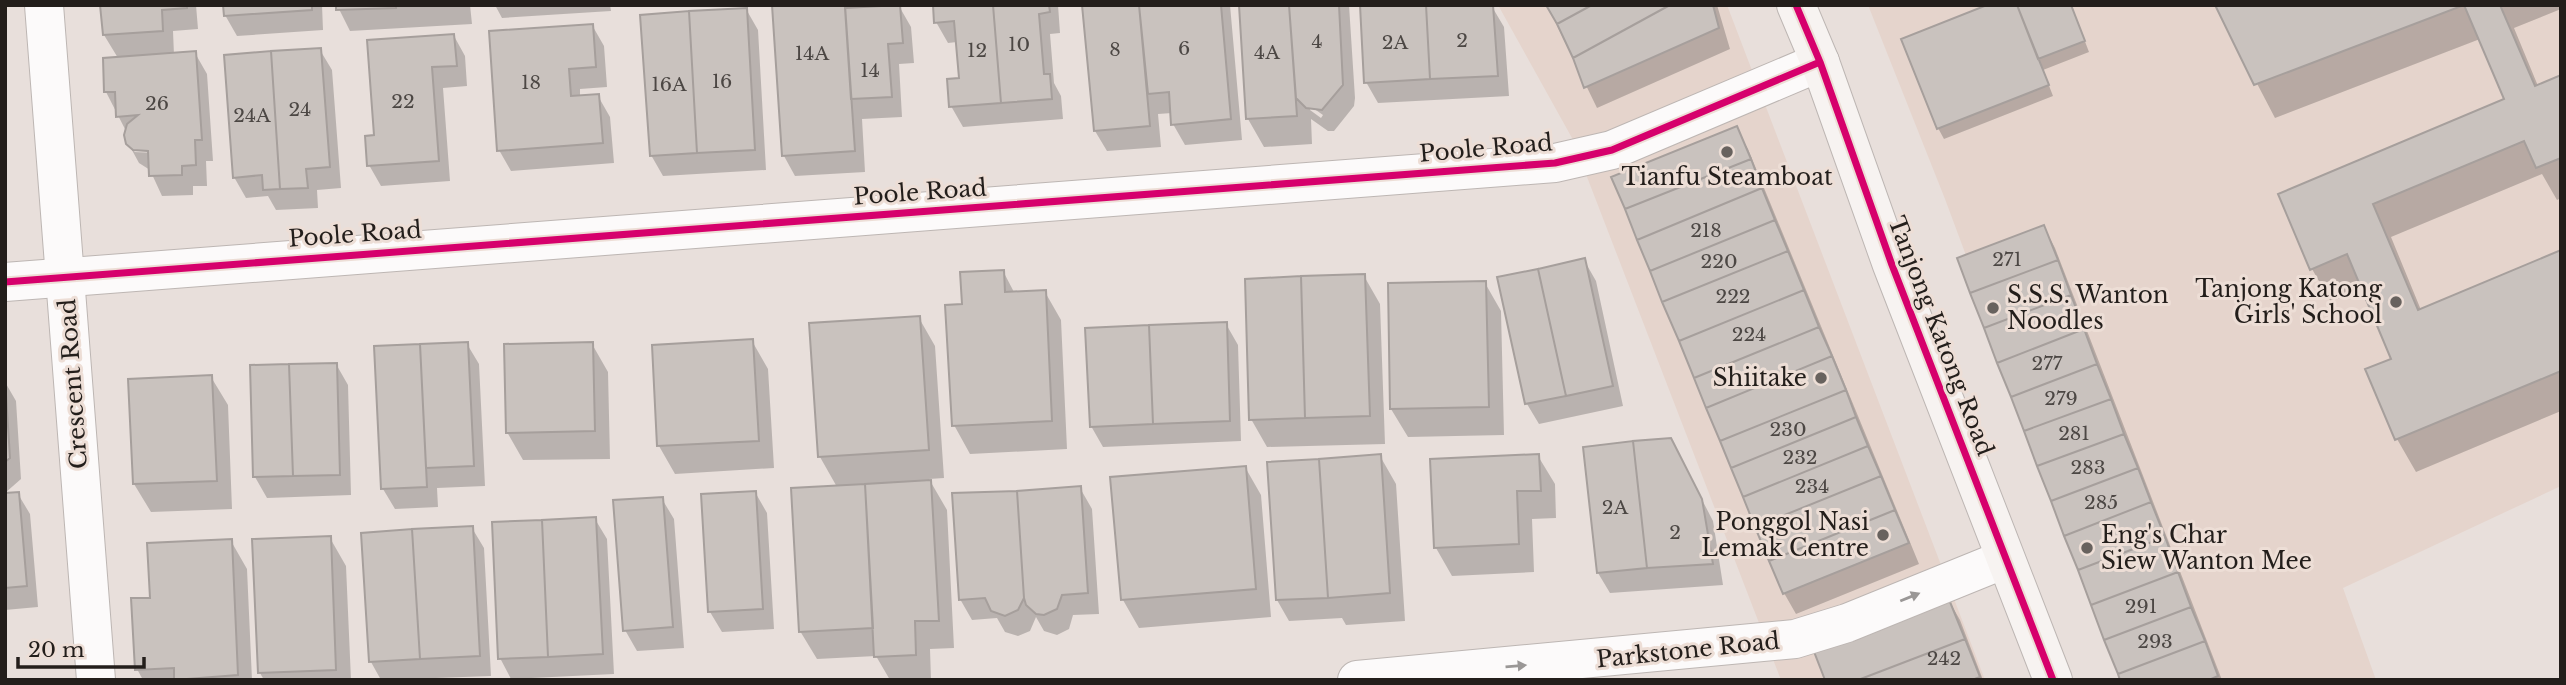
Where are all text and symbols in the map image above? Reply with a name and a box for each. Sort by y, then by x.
house number: 2 [1456,29,1468,52]
house number: 4 [1311,30,1323,53]
house number: 2A [1382,31,1409,54]
house number: 10 [1008,33,1030,56]
house number: 6 [1178,37,1190,60]
house number: 8 [1109,38,1121,61]
house number: 12 [967,39,987,62]
house number: 4A [1254,41,1280,64]
house number: 14A [795,42,829,65]
house number: 14 [860,59,880,82]
house number: 16 [712,70,732,93]
house number: 18 [521,71,541,94]
house number: 16A [651,73,687,96]
house number: 22 [391,90,415,113]
house number: 26 [145,92,169,115]
house number: 24 [289,98,311,121]
house number: 24A [233,104,271,127]
street label: Poole Road [1418,128,1554,168]
marker: Tianfu Steamboat [1719,144,1735,160]
place label: Tianfu Steamboat [1621,163,1833,191]
street label: Poole Road [852,173,988,211]
street label: Tanjong Katong Road [1882,212,2000,460]
street label: Poole Road [287,215,423,253]
house number: 218 [1690,219,1722,242]
house number: 271 [1992,248,2022,271]
house number: 220 [1701,250,1737,273]
place label: Tanjong Katong Girls' School [2195,275,2382,329]
place label: S.S.S. Wanton Noodles [2007,281,2169,335]
house number: 222 [1715,285,1751,308]
marker: Tanjong Katong Girls' School [2388,294,2404,310]
street label: Crescent Road [53,298,93,470]
marker: S.S.S. Wanton Noodles [1985,300,2001,316]
house number: 224 [1732,323,1766,346]
house number: 277 [2032,352,2063,375]
place label: Shiitake [1713,364,1807,392]
marker: Shiitake [1813,370,1829,386]
house number: 279 [2044,387,2078,410]
house number: 230 [1770,418,1806,441]
house number: 281 [2058,422,2090,445]
house number: 232 [1782,446,1818,469]
house number: 283 [2071,456,2105,479]
house number: 234 [1795,475,1829,498]
house number: 285 [2084,491,2118,514]
house number: 2A [1602,496,1629,519]
place label: Ponggol Nasi Lemak Centre [1701,508,1869,562]
house number: 2 [1669,521,1681,544]
place label: Eng's Char Siew Wanton Mee [2101,521,2312,575]
marker: Ponggol Nasi Lemak Centre [1875,527,1891,543]
marker: Eng's Char Siew Wanton Mee [2079,540,2095,556]
one-way arrow [1900,592,1921,603]
house number: 291 [2125,595,2157,618]
scale bar [18,626,144,670]
street label: Parkstone Road [1595,626,1781,674]
house number: 293 [2137,630,2173,653]
text: 20 m [28,637,85,663]
house number: 242 [1927,647,1961,670]
one-way arrow [1506,660,1528,671]

